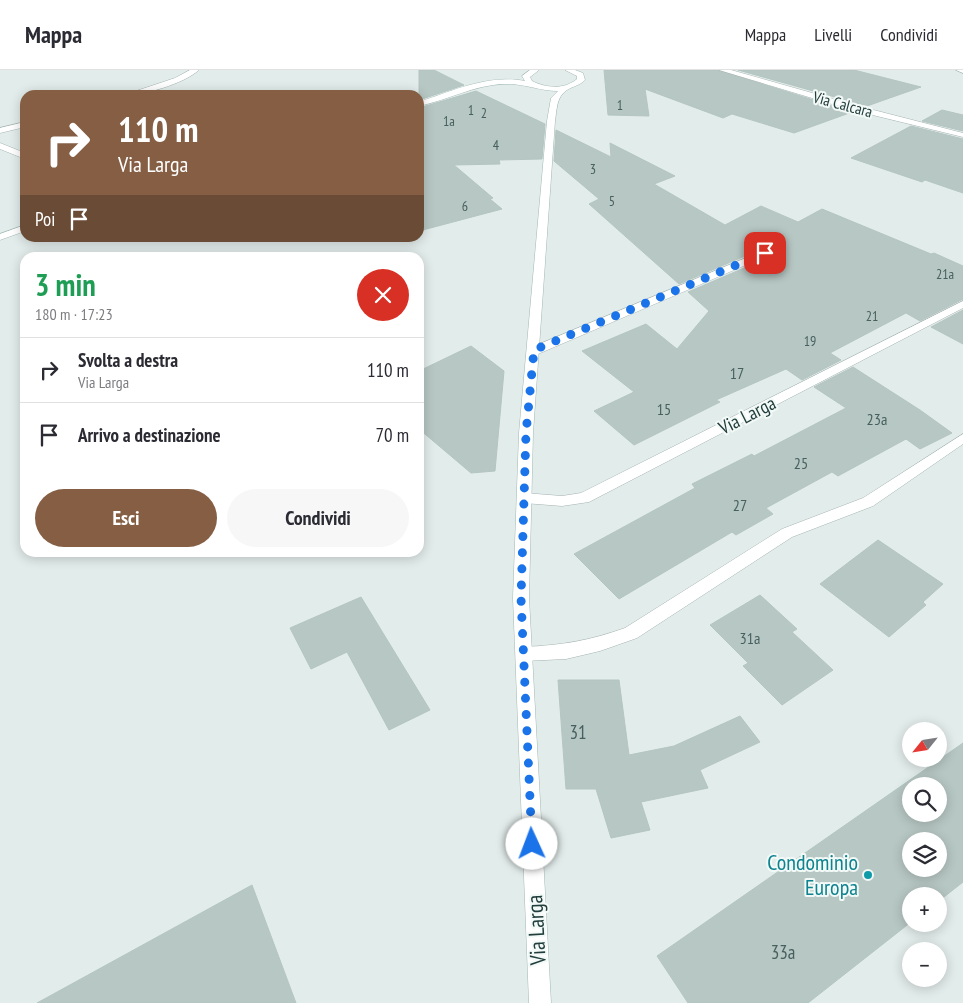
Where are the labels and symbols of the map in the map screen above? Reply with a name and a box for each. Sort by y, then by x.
street label: Via Calcara [810,86,875,122]
house number: 1 [617,96,623,114]
house number: 1 [468,101,474,119]
house number: 2 [481,104,487,122]
house number: 1a [443,112,455,130]
house number: 4 [493,136,500,154]
house number: 3 [590,160,596,178]
house number: 5 [609,192,615,210]
house number: 6 [462,197,468,215]
pin [744,232,786,274]
house number: 21a [936,265,954,283]
house number: 21 [866,307,878,325]
house number: 19 [804,332,816,350]
house number: 17 [730,363,744,383]
street label: Via Larga [714,391,780,440]
house number: 15 [657,399,671,419]
house number: 23a [867,409,887,429]
house number: 25 [794,453,808,473]
house number: 27 [733,495,747,515]
house number: 31a [740,628,760,648]
house number: 31 [569,720,587,744]
north arrow [902,722,948,768]
position arrow [505,817,557,869]
place label: Condominio Europa [767,848,858,901]
marker: Condominio Europa [862,869,874,881]
street label: Via Larga [520,894,552,967]
house number: 33a [771,940,795,964]

